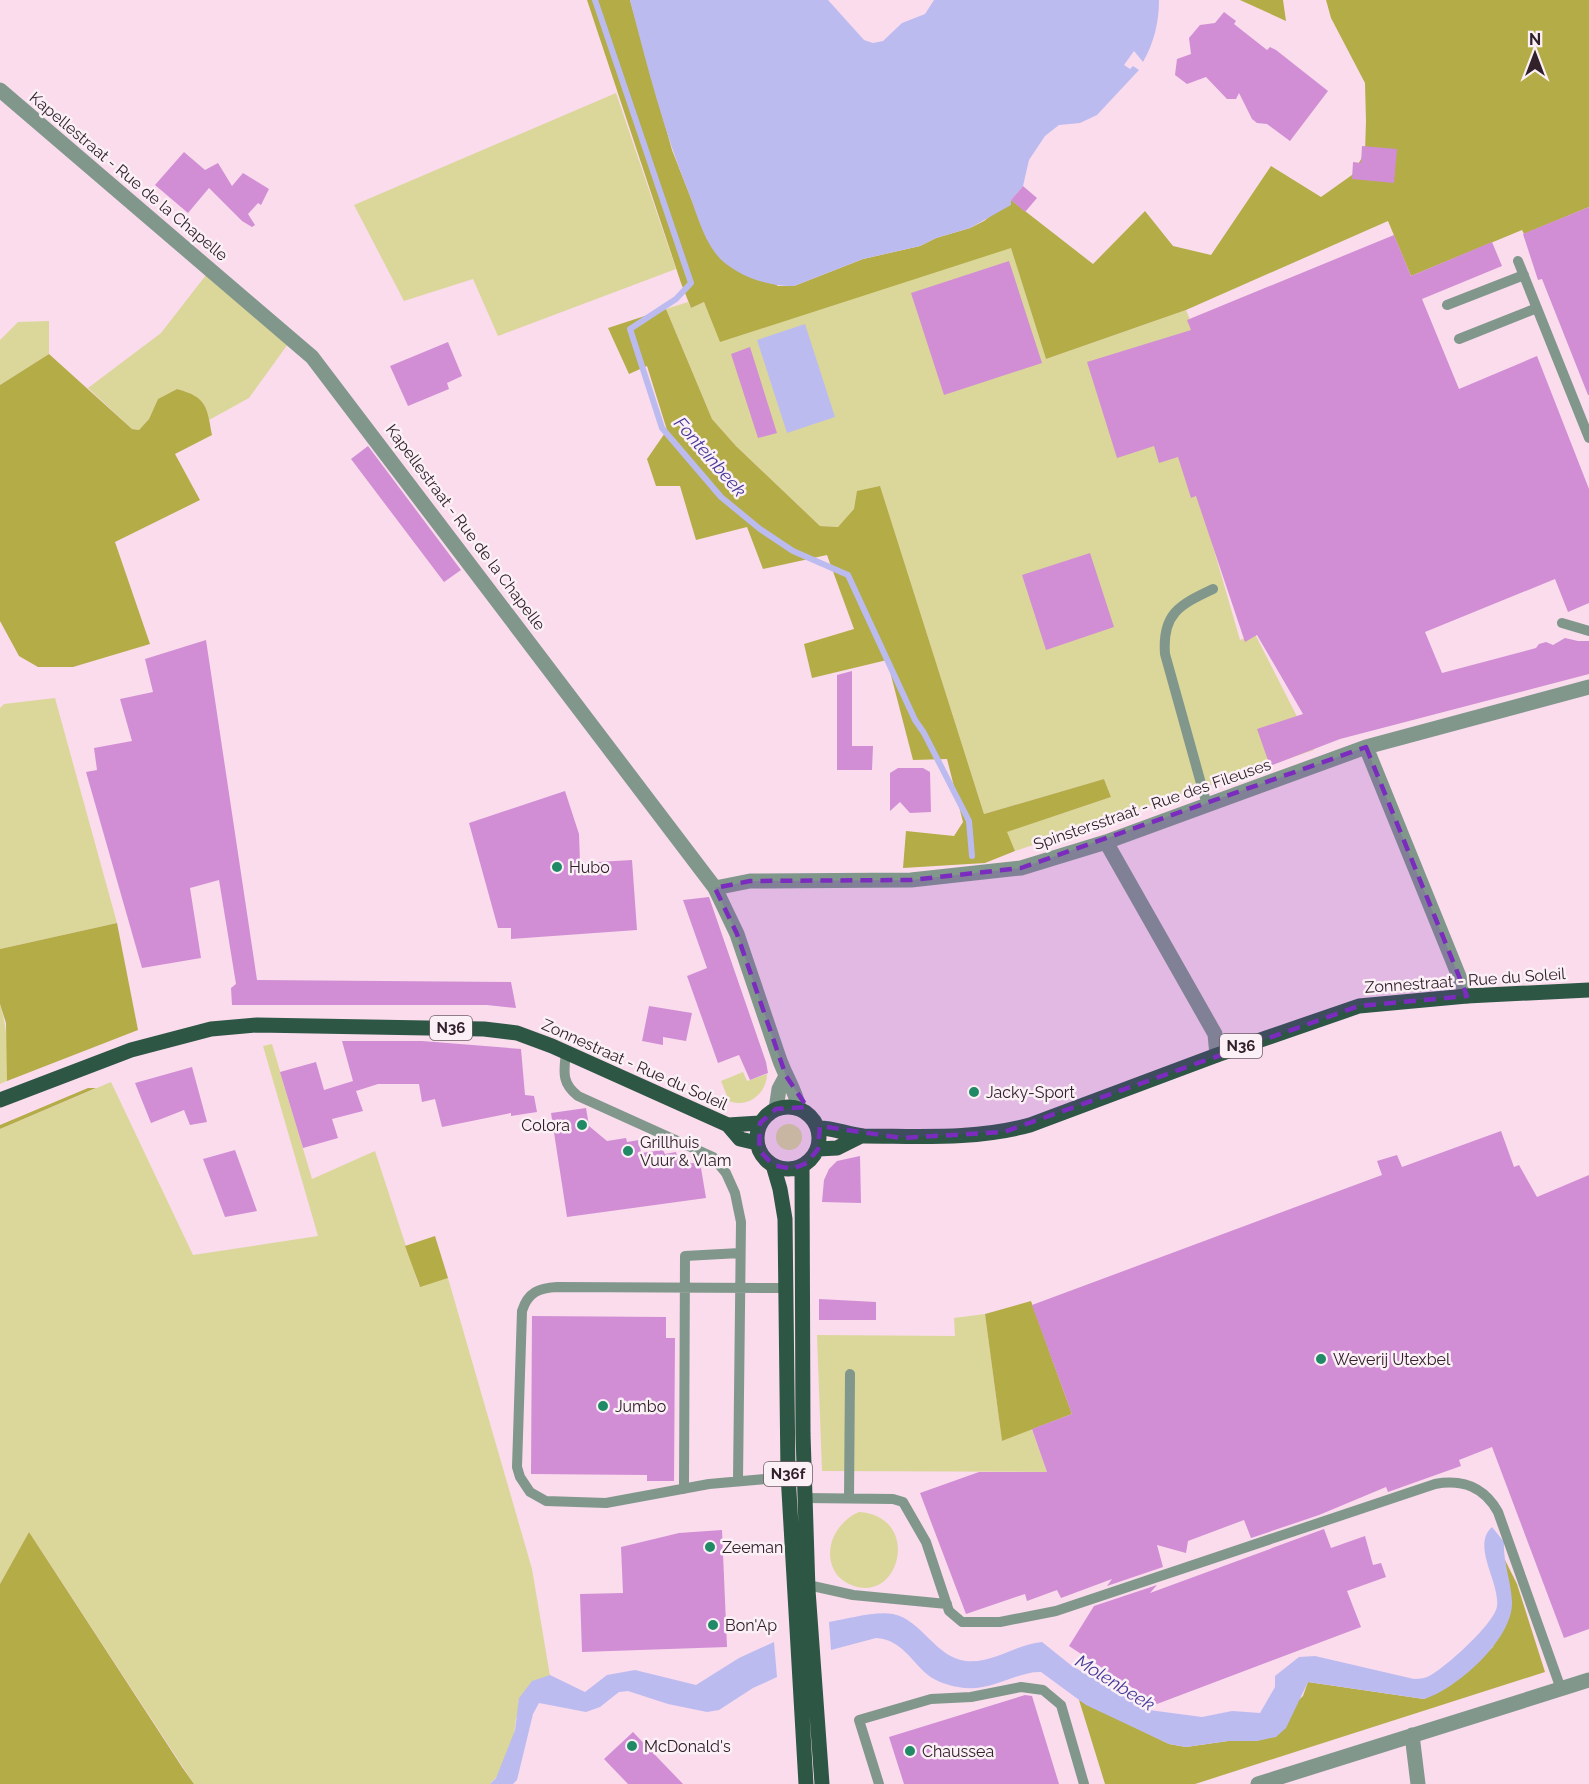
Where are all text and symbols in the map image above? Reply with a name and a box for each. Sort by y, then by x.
north arrow [1505,24,1565,84]
text: N [1529,30,1541,49]
street label: Kapellestraat - Rue de la Chapelle [26,88,232,265]
water label: Fonteinbeek [670,413,751,501]
street label: Kapellestraat - Rue de la Chapelle [382,421,549,634]
street label: Spinstersstraat - Rue des Fileuses [1031,755,1274,854]
place label: Hubo [569,858,610,877]
marker: Hubo [550,860,564,874]
street label: Zonnestraat - Rue du Soleil [1364,964,1567,997]
street label: Zonnestraat - Rue du Soleil [539,1015,731,1114]
road number: N36 [430,1016,472,1040]
road number: N36 [1220,1034,1262,1058]
place label: Jacky-Sport [986,1083,1075,1102]
marker: Jacky-Sport [967,1085,981,1099]
place label: Colora [521,1116,570,1135]
marker: Colora [575,1118,589,1132]
place label: Grillhuis Vuur & Vlam [640,1133,731,1170]
marker: Grillhuis Vuur & Vlam [621,1144,635,1158]
place label: Weverij Utexbel [1333,1350,1451,1369]
marker: Weverij Utexbel [1314,1352,1328,1366]
place label: Jumbo [615,1397,666,1416]
marker: Jumbo [596,1399,610,1413]
road number: N36f [764,1462,812,1486]
place label: Zeeman [722,1538,783,1557]
marker: Zeeman [703,1540,717,1554]
place label: Bon'Ap [725,1616,777,1635]
marker: Bon'Ap [706,1618,720,1632]
water label: Molenbeek [1072,1650,1159,1715]
place label: McDonald's [644,1737,731,1756]
marker: McDonald's [625,1739,639,1753]
place label: Chaussea [922,1742,994,1761]
marker: Chaussea [903,1744,917,1758]

